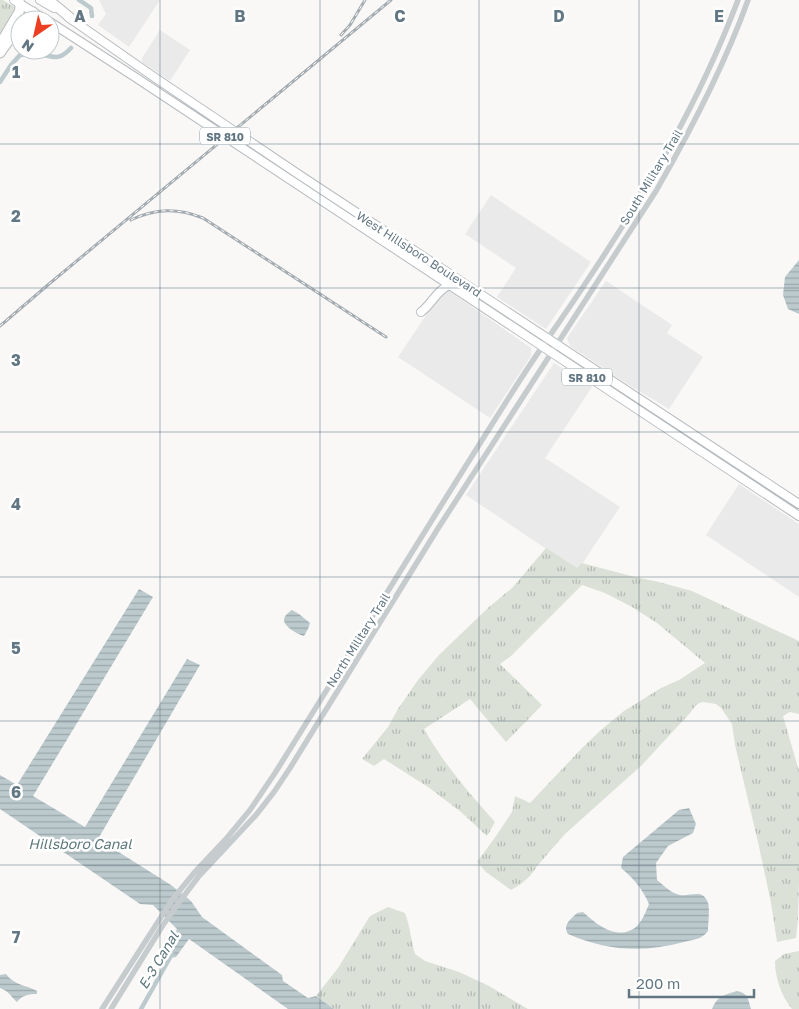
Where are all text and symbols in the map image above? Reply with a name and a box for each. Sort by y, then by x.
text: A [74,6,86,26]
text: B [234,6,246,26]
text: C [394,6,406,26]
text: D [553,6,565,26]
text: E [714,6,724,26]
north arrow [10,10,60,60]
text: N [18,36,37,56]
text: 1 [12,62,20,82]
street label: South Military Trail [616,126,686,228]
road number: SR 810 [200,128,250,144]
text: 2 [11,206,21,226]
street label: West Hillsboro Boulevard [354,208,484,300]
text: 3 [11,350,21,370]
road number: SR 810 [562,368,612,386]
text: 4 [11,494,21,514]
street label: North Military Trail [323,590,393,690]
text: 5 [11,638,21,658]
text: 6 [11,782,21,802]
water label: Hillsboro Canal [28,835,132,852]
text: 7 [12,927,21,947]
water label: E-3 Canal [134,928,182,992]
scale bar [629,966,754,998]
text: 200 m [636,974,680,992]

